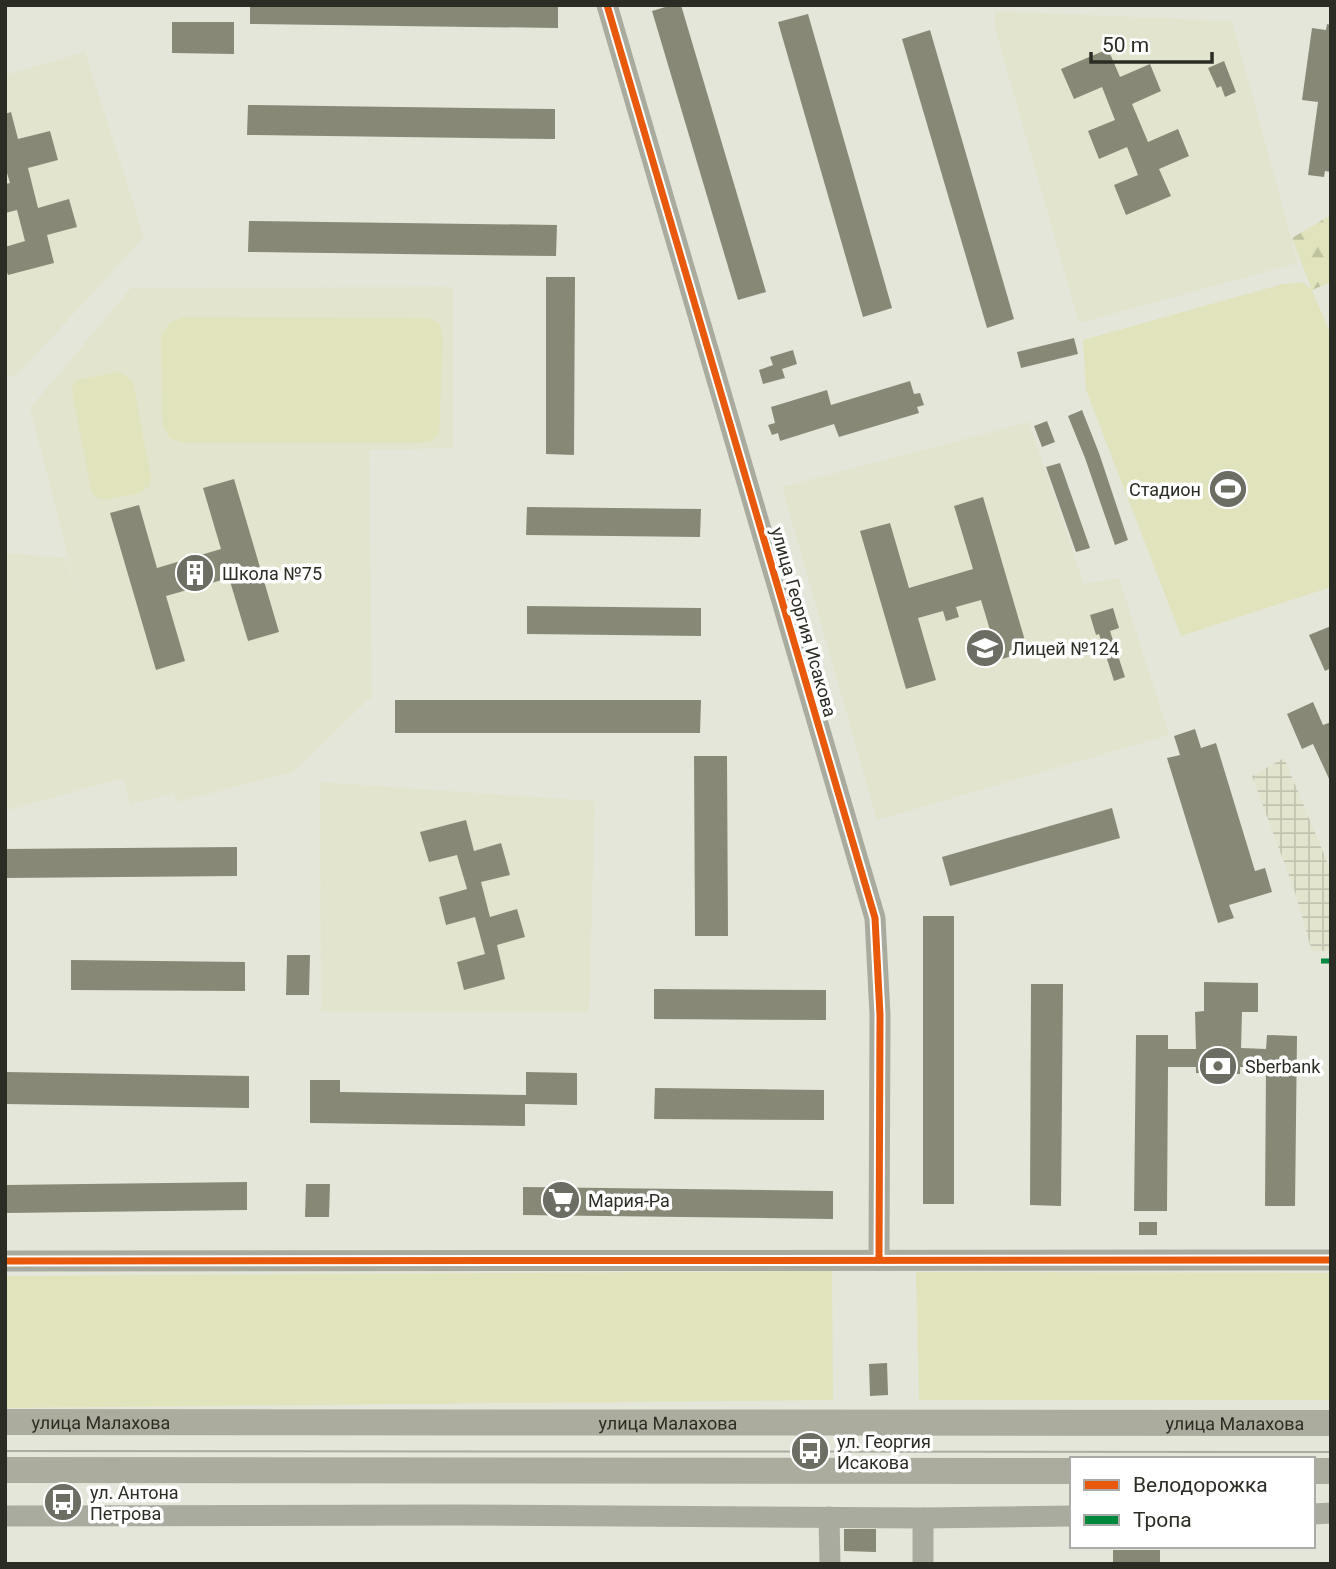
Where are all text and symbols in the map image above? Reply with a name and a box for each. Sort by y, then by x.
scale bar [1091,21,1212,65]
text: 50 m [1102,33,1149,57]
sports icon: Стадион [1207,468,1249,510]
place label: Стадион [1129,479,1201,500]
street label: улица Георгия Исакова [767,525,841,719]
building icon: Школа №75 [174,552,216,594]
place label: Школа №75 [222,563,322,584]
school or university icon: Лицей №124 [964,627,1006,669]
place label: Лицей №124 [1012,638,1119,659]
bank icon: Sberbank [1197,1045,1239,1087]
place label: Sberbank [1245,1056,1321,1077]
supermarket icon: Мария-Ра [540,1179,582,1221]
place label: Мария-Ра [588,1190,670,1211]
street label: улица Малахова [32,1412,170,1433]
street label: улица Малахова [599,1412,737,1433]
street label: улица Малахова [1166,1412,1304,1433]
bus stop icon: ул. Георгия Исакова [789,1430,831,1472]
place label: ул. Георгия Исакова [837,1431,931,1473]
legend [1070,1457,1315,1548]
text: Велодорожка [1133,1473,1268,1497]
bus stop icon: ул. Антона Петрова [42,1481,84,1523]
place label: ул. Антона Петрова [90,1482,179,1524]
text: Тропа [1133,1508,1192,1532]

